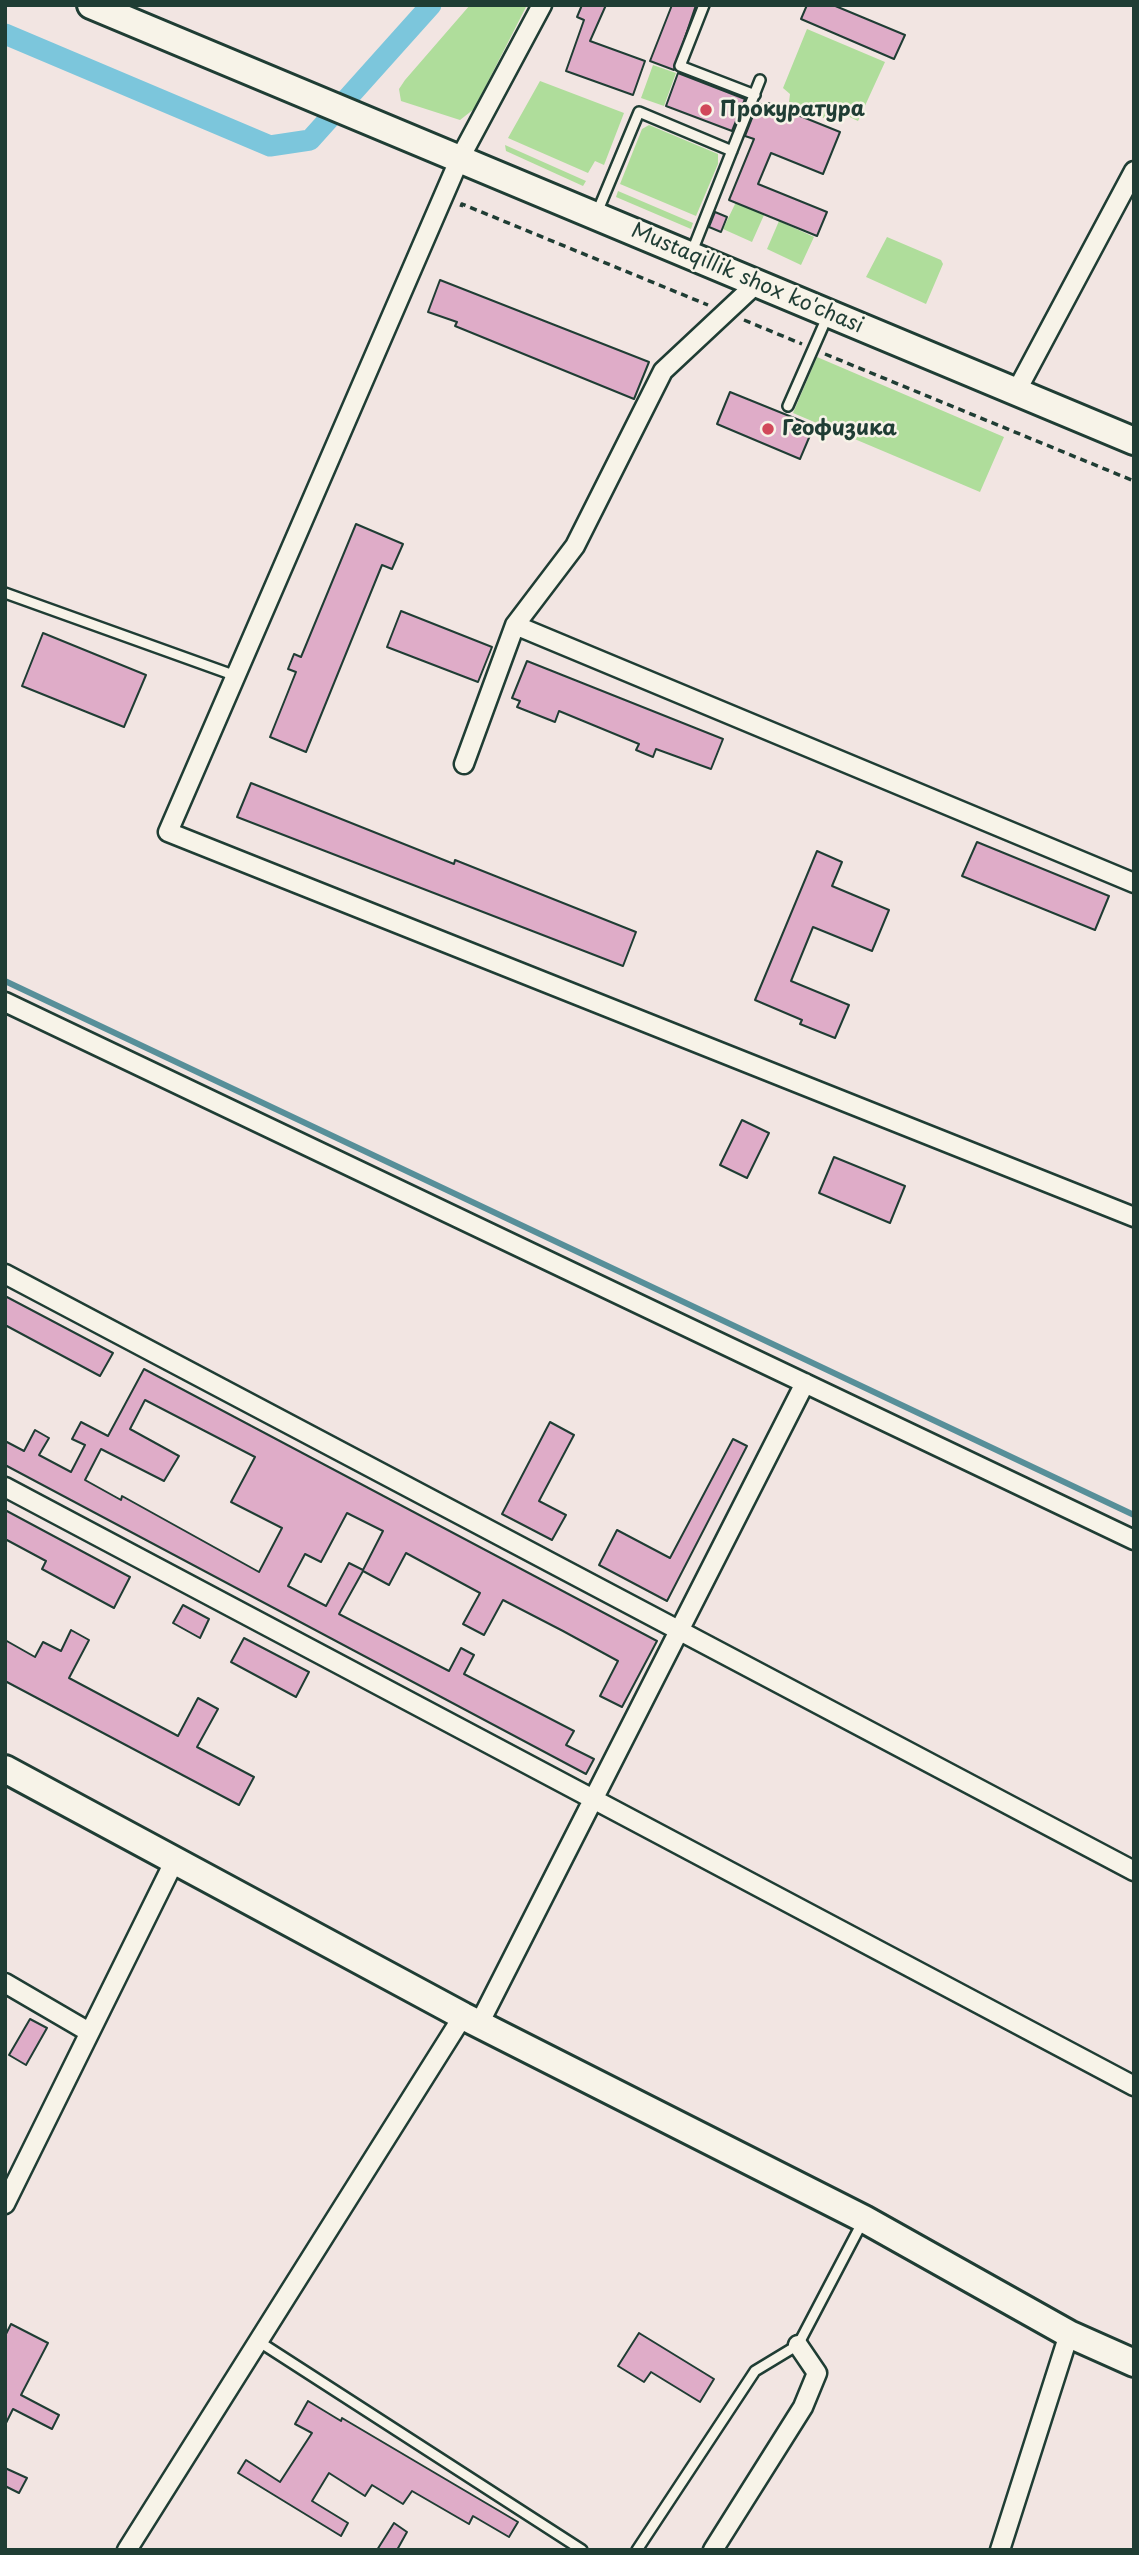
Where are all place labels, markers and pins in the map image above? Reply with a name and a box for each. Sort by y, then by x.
place label: Прокуратура [720,97,865,123]
marker: Прокуратура [698,102,714,118]
place label: Геофизика [782,416,897,442]
marker: Геофизика [760,421,776,437]

